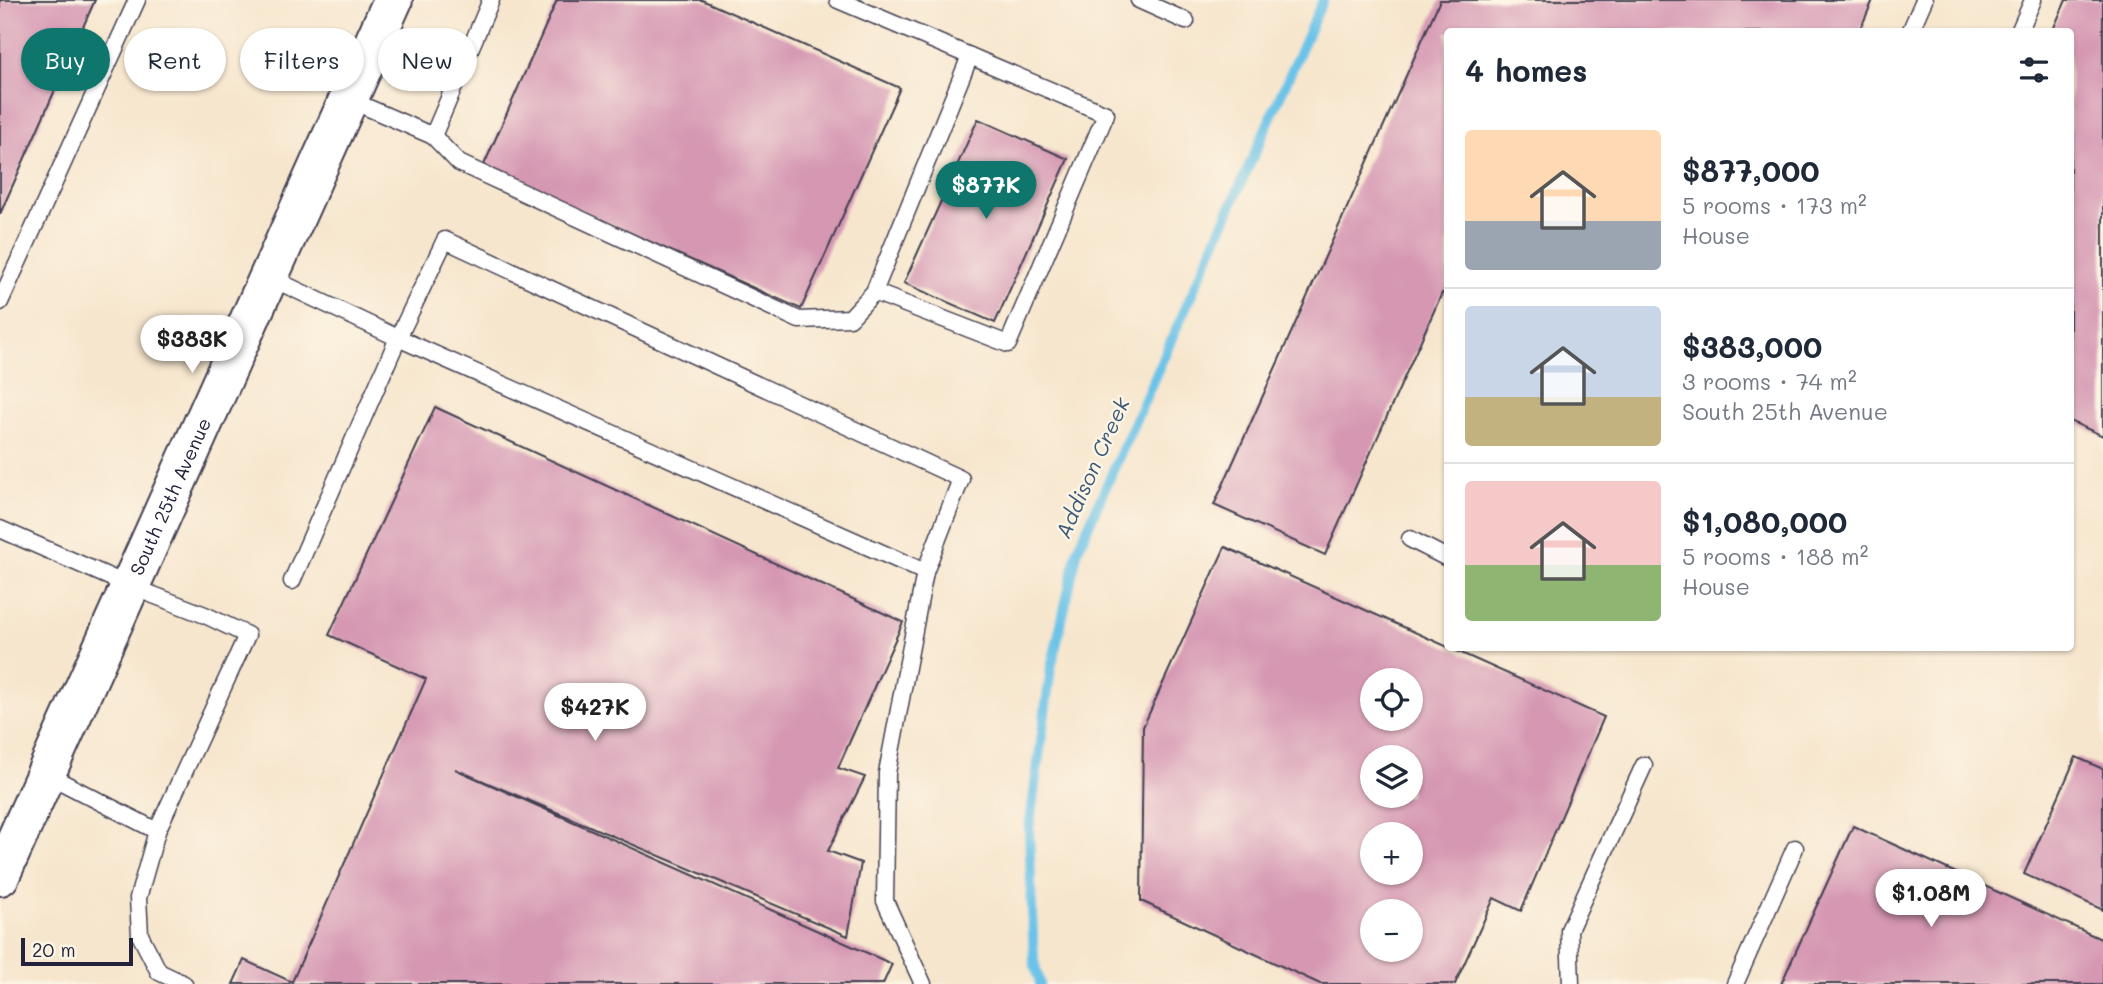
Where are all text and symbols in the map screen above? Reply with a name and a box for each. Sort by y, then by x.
chip: Buy [21,28,110,91]
chip: Rent [124,28,226,91]
chip: Filters [240,28,364,91]
chip: New [378,28,477,91]
text: 4 homes [1465,50,1587,90]
icon: filters [2015,51,2053,89]
text: $877,000 [1682,150,1820,190]
icon: home [1521,158,1605,242]
pin: $877K [937,162,1035,221]
text: $877K [951,169,1021,199]
text: 5 rooms · 173 m² [1682,190,1867,220]
text: House [1682,220,1750,250]
pin: $383K [143,316,241,375]
text: $383K [156,323,228,353]
text: $383,000 [1682,326,1822,366]
icon: home [1521,334,1605,418]
text: 3 rooms · 74 m² [1682,366,1857,396]
water label: Addison Creek [1049,392,1135,542]
text: South 25th Avenue [1682,396,1888,426]
street label: South 25th Avenue [124,413,216,579]
text: $1,080,000 [1682,501,1847,541]
icon: home [1521,509,1605,593]
text: 5 rooms · 188 m² [1682,541,1868,571]
text: House [1682,571,1750,601]
map controls [1360,668,1423,962]
button: locate [1360,668,1423,731]
pin: $427K [546,684,644,743]
text: $427K [560,691,630,721]
button: layers [1360,745,1423,808]
button: + [1360,822,1423,885]
pin: $1.08M [1874,870,1988,929]
text: $1.08M [1891,877,1971,907]
button: − [1360,899,1423,962]
scale bar [21,935,133,967]
text: 20 m [32,937,76,962]

